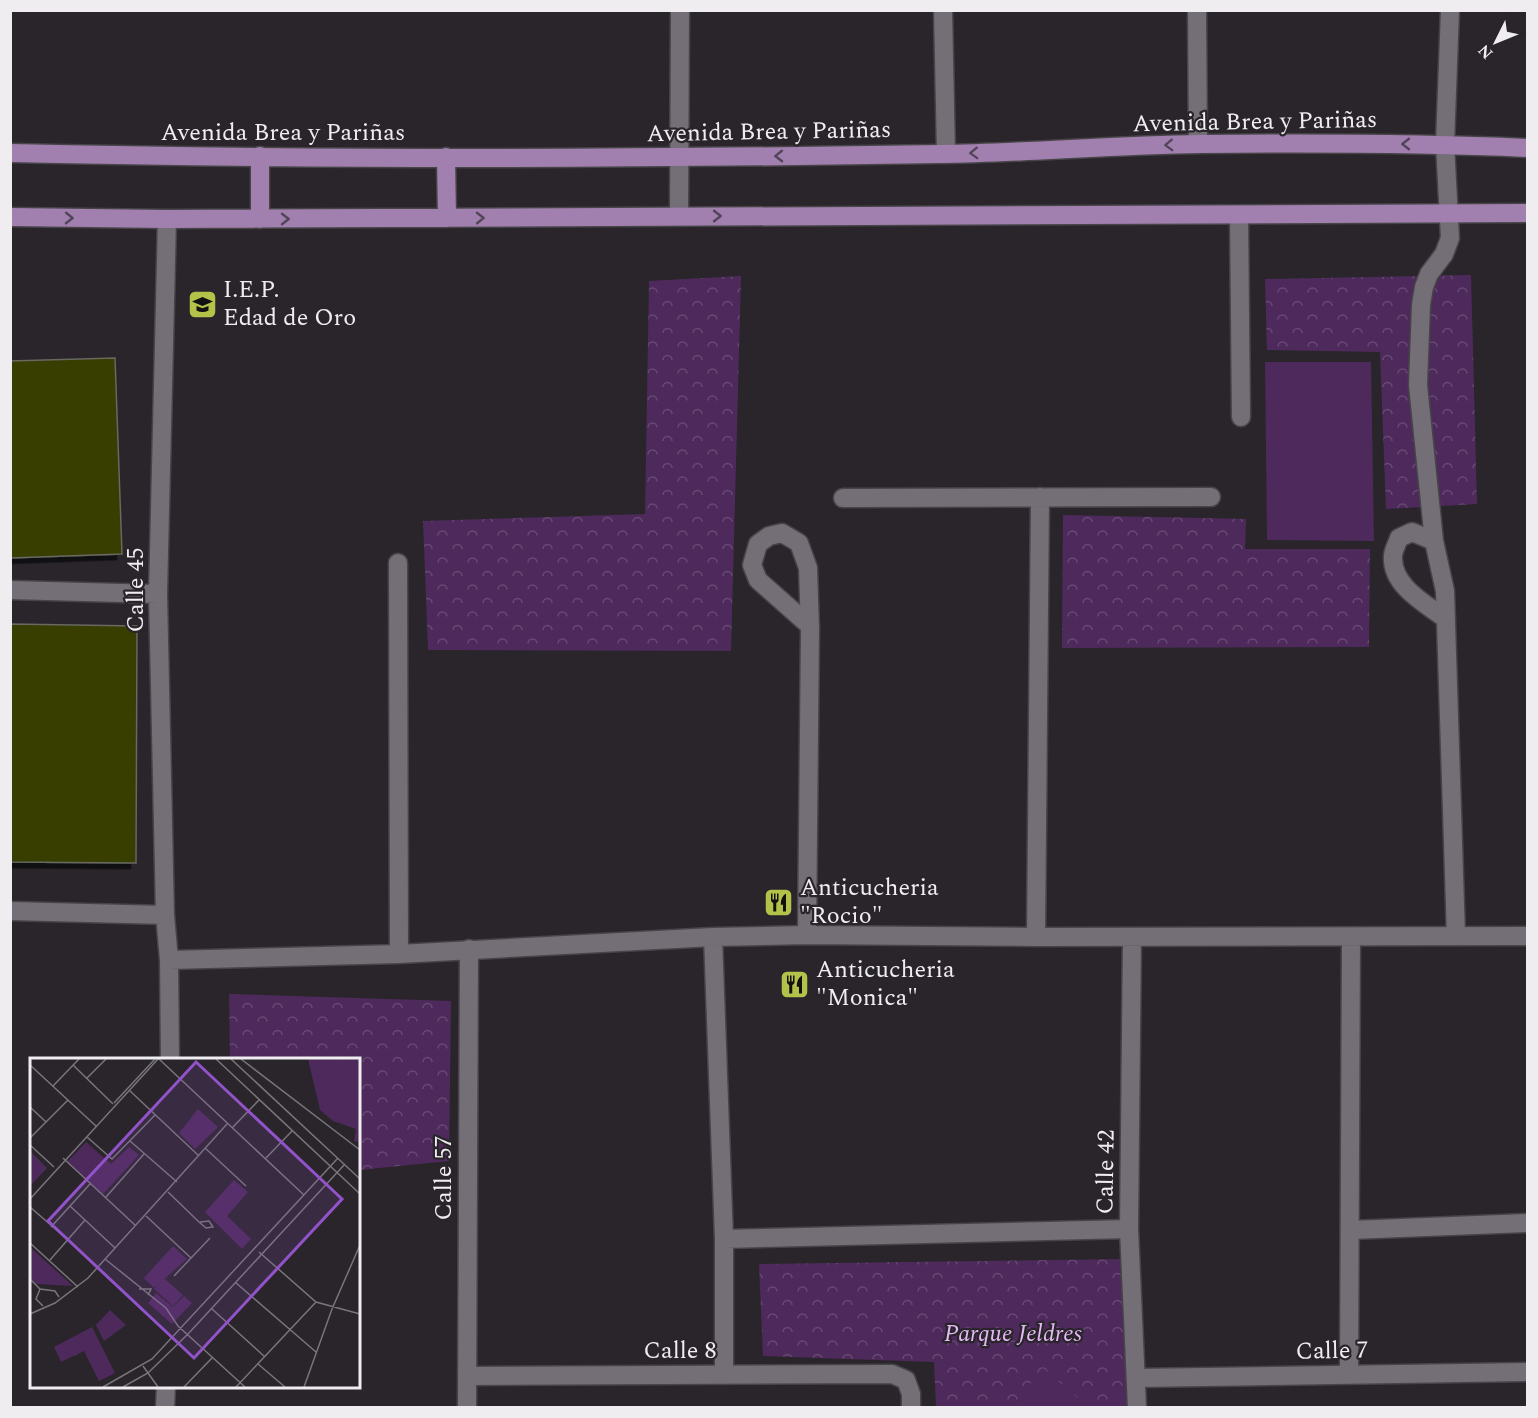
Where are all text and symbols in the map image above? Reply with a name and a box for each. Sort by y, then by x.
north arrow [1466,12,1526,72]
text: N [1473,39,1499,65]
street label: Avenida Brea y Pariñas [1132,102,1378,142]
street label: Avenida Brea y Pariñas [646,112,892,152]
street label: Avenida Brea y Pariñas [161,115,405,151]
one-way arrow [1402,138,1411,150]
one-way arrow [1165,139,1174,152]
one-way arrow [970,147,979,160]
one-way arrow [775,150,784,162]
one-way arrow [712,210,721,222]
one-way arrow [475,211,484,224]
one-way arrow [64,212,73,224]
one-way arrow [280,213,289,225]
place label: I.E.P. Edad de Oro [223,272,356,336]
school or university icon: I.E.P. Edad de Oro [186,288,218,320]
street label: Calle 45 [118,548,154,632]
place label: Anticucheria "Rocio" [800,870,939,934]
restaurant icon: Anticucheria "Rocio" [763,886,795,918]
place label: Anticucheria "Monica" [816,952,955,1016]
restaurant icon: Anticucheria "Monica" [779,968,811,1000]
inset map [30,1058,360,1388]
street label: Calle 42 [1087,1129,1125,1215]
street label: Calle 57 [426,1136,462,1220]
park label: Parque Jeldres [944,1316,1083,1352]
street label: Calle 7 [1295,1332,1369,1370]
street label: Calle 8 [644,1333,716,1369]

